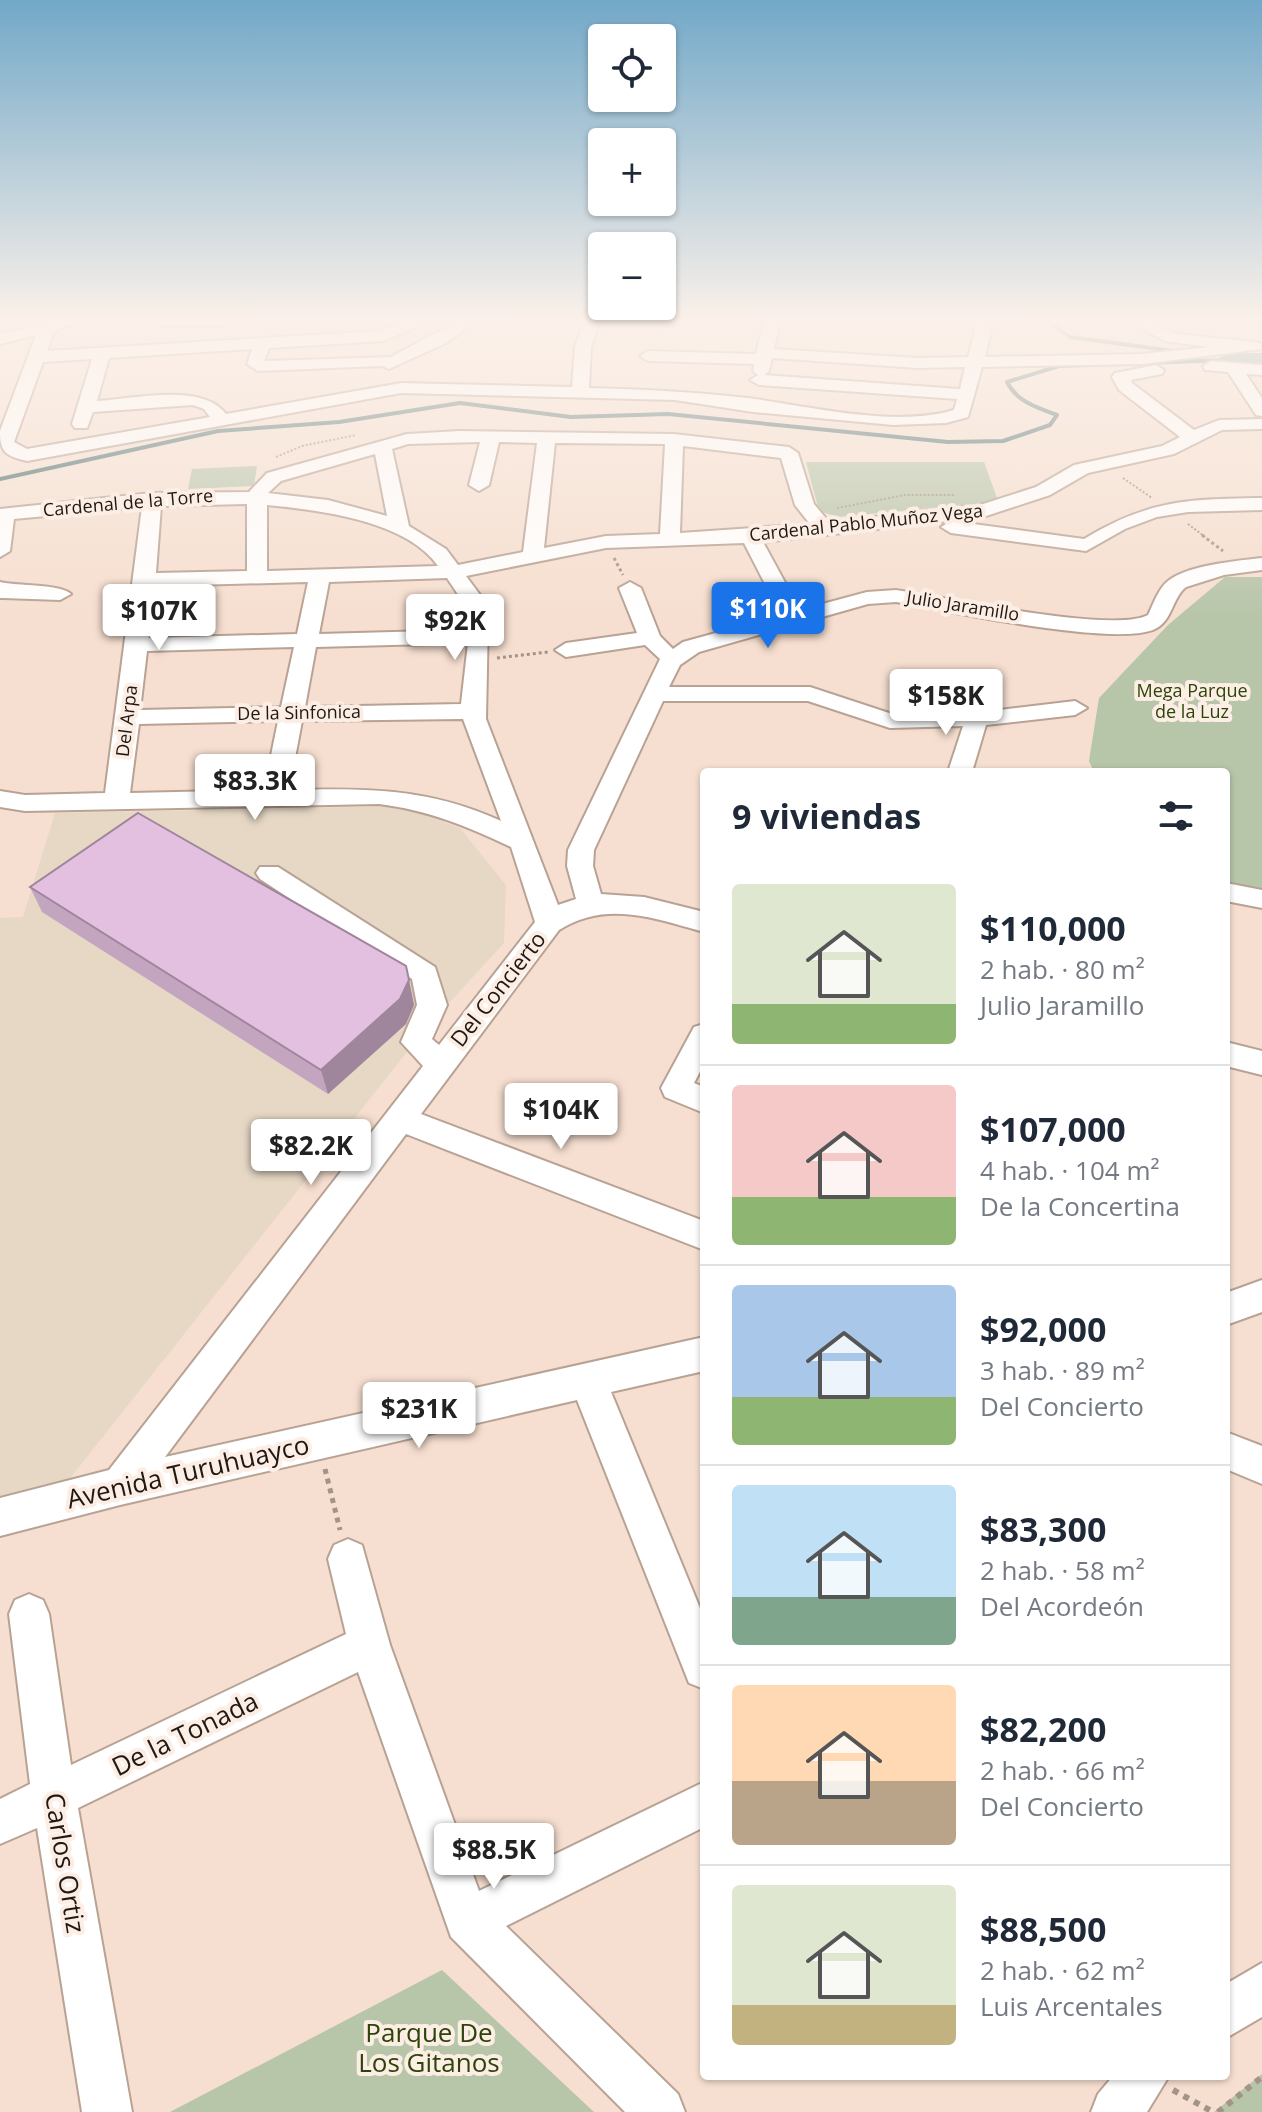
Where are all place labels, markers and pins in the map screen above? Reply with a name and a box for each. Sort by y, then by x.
pin: $110K [712,582,824,650]
pin: $107K [103,584,215,652]
pin: $92K [408,594,502,662]
pin: $158K [890,669,1002,737]
pin: $83.3K [190,754,320,822]
pin: $104K [505,1083,617,1151]
pin: $82.2K [246,1119,376,1187]
pin: $231K [363,1382,475,1450]
pin: $88.5K [429,1823,559,1891]

